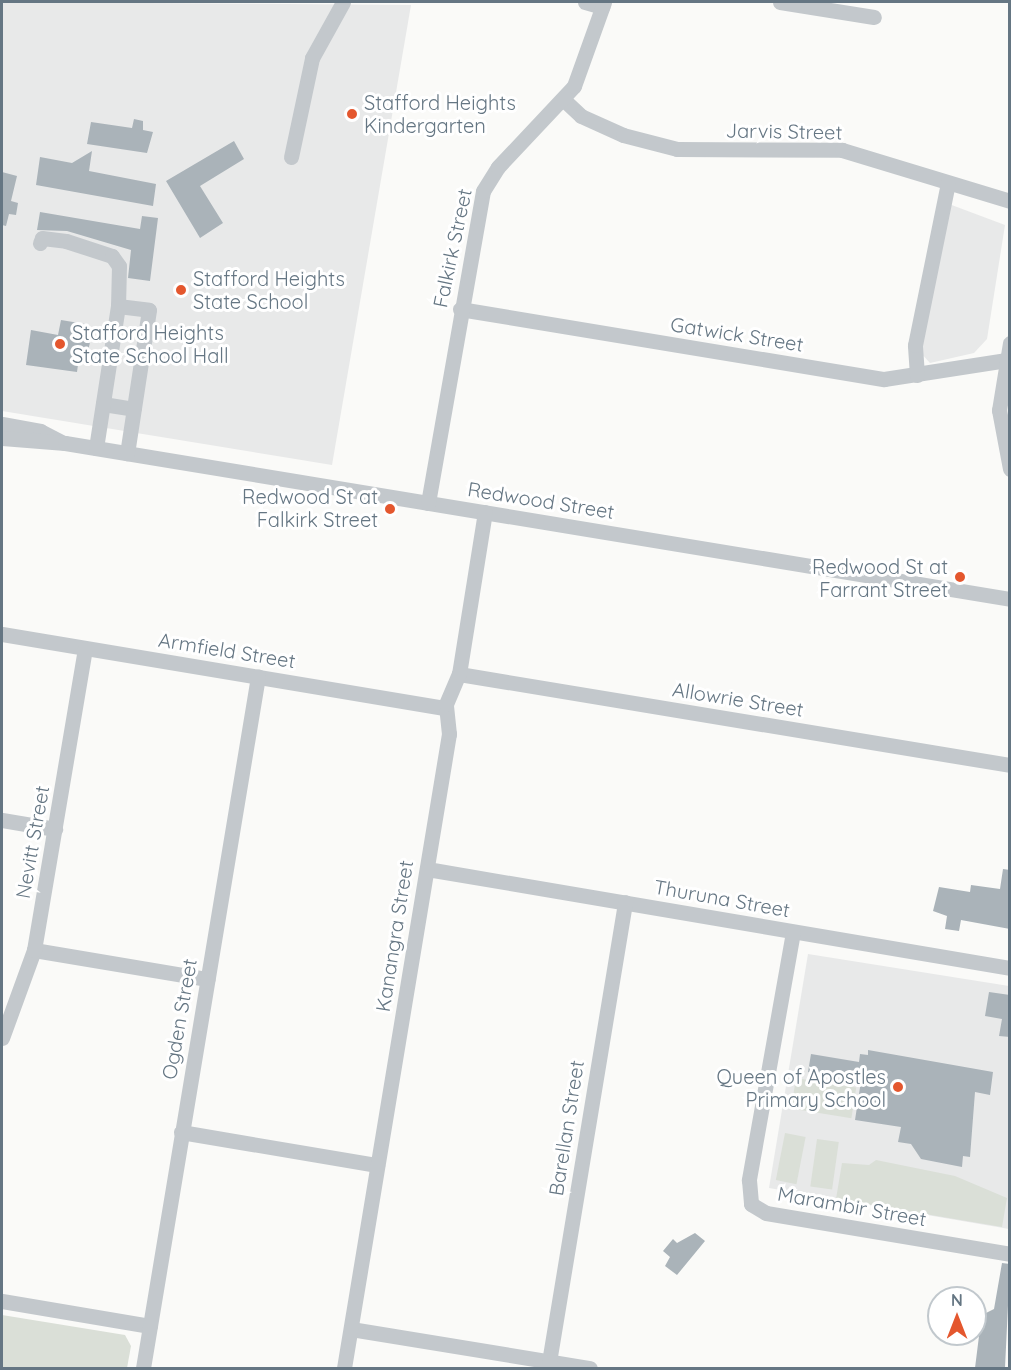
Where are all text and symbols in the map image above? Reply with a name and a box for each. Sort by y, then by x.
place label: Stafford Heights Kindergarten [364,90,516,137]
marker: Stafford Heights Kindergarten [345,107,359,121]
street label: Jarvis Street [725,118,843,144]
street label: Falkirk Street [428,186,476,310]
place label: Stafford Heights State School [193,266,345,313]
marker: Stafford Heights State School [174,283,188,297]
street label: Gatwick Street [669,312,805,356]
place label: Stafford Heights State School Hall [72,320,228,367]
marker: Stafford Heights State School Hall [53,337,67,351]
street label: Redwood Street [466,477,616,523]
place label: Redwood St at Falkirk Street [242,485,378,532]
marker: Redwood St at Falkirk Street [383,502,397,516]
place label: Redwood St at Farrant Street [812,554,948,601]
marker: Redwood St at Farrant Street [953,570,967,584]
street label: Armfield Street [157,627,297,673]
street label: Allowrie Street [671,677,805,721]
street label: Nevitt Street [10,784,54,900]
street label: Kanangra Street [370,859,418,1013]
street label: Thuruna Street [652,874,792,922]
street label: Ogden Street [157,957,201,1081]
street label: Barellan Street [543,1059,589,1197]
place label: Queen of Apostles Primary School [716,1064,886,1111]
marker: Queen of Apostles Primary School [891,1080,905,1094]
street label: Marambir Street [776,1181,928,1231]
north arrow [927,1286,987,1346]
text: N [951,1290,963,1310]

